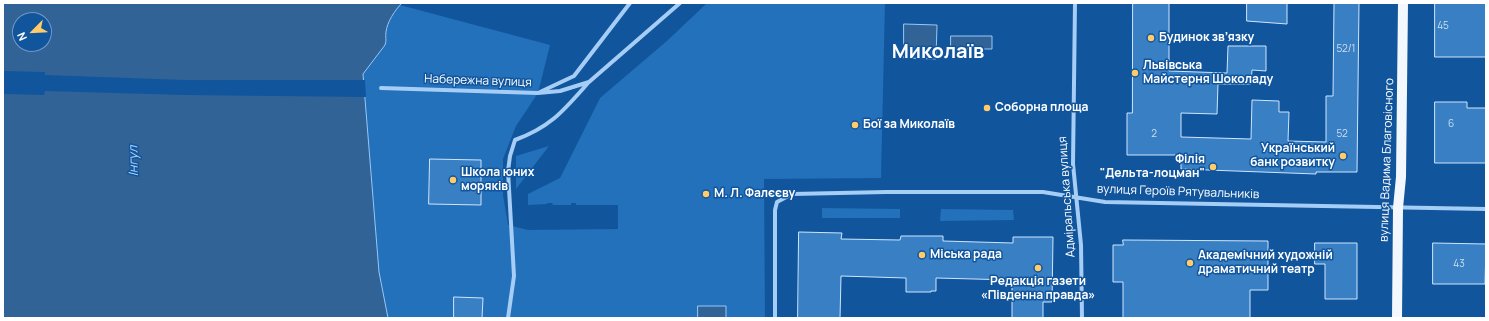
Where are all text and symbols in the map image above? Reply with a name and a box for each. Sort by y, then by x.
north arrow [12,12,52,52]
house number: 45 [1437,20,1449,32]
text: N [13,30,30,43]
place label: Будинок зв’язку [1159,31,1254,45]
marker: Будинок зв’язку [1146,33,1156,43]
district label: Миколаїв [892,40,984,64]
house number: 52/1 [1337,43,1355,55]
place label: Львівська Майстерня Шоколаду [1143,59,1273,87]
marker: Львівська Майстерня Шоколаду [1130,68,1140,78]
street label: Набережна вулиця [424,72,532,90]
street label: вулиця Вадима Благовісного [1377,78,1397,242]
place label: Соборна площа [995,101,1088,115]
marker: Соборна площа [982,103,992,113]
place label: Бої за Миколаїв [863,118,955,132]
house number: 6 [1448,118,1454,130]
marker: Бої за Миколаїв [850,120,860,130]
house number: 2 [1151,128,1157,140]
house number: 52 [1336,128,1348,140]
street label: Адміральська вулиця [1056,136,1078,258]
place label: Український банк розвитку [1250,142,1335,170]
water label: Інгул [126,145,142,177]
marker: Український банк розвитку [1338,151,1348,161]
place label: Філія "Дельта-лоцман" [1100,153,1205,181]
marker: Філія "Дельта-лоцман" [1208,162,1218,172]
place label: Школа юних моряків [461,166,534,194]
marker: Школа юних моряків [448,175,458,185]
street label: вулиця Героїв Рятувальників [1097,182,1259,202]
place label: М. Л. Фалєєву [714,187,795,201]
marker: М. Л. Фалєєву [701,189,711,199]
place label: Міська рада [930,248,1002,262]
place label: Академічний художній драматичний театр [1198,249,1333,277]
marker: Міська рада [917,250,927,260]
marker: Академічний художній драматичний театр [1185,258,1195,268]
house number: 43 [1453,258,1465,270]
marker: Редакція газети «Південна правда» [1033,263,1043,273]
place label: Редакція газети «Південна правда» [981,275,1095,303]

